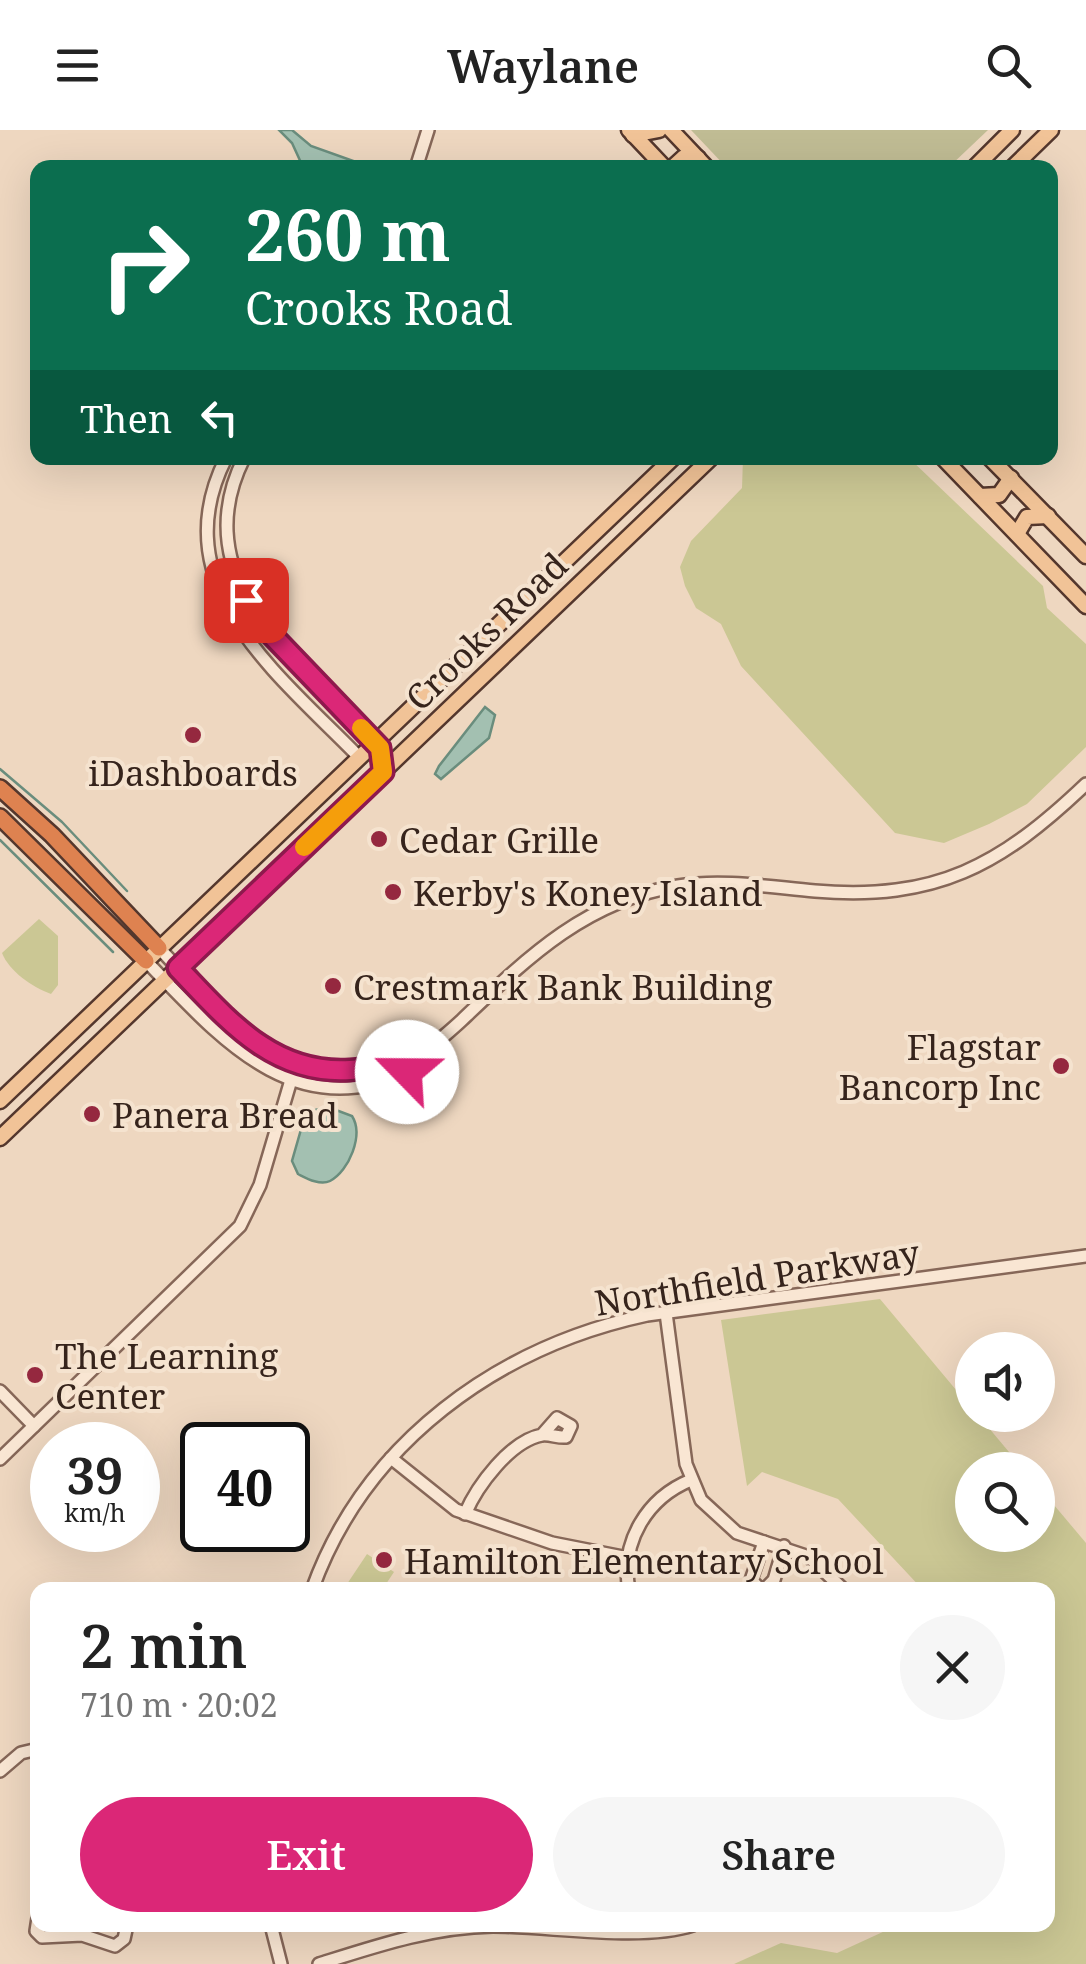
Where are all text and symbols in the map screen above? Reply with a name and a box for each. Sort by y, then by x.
text: Waylane [447,35,639,96]
icon: menu [50,38,105,93]
icon: search [981,38,1036,93]
text: 260 m [245,186,451,282]
icon: right [80,200,210,330]
text: Crooks Road [245,277,513,338]
icon: left [192,390,247,445]
text: Then [80,392,172,444]
street label: Crooks Road [395,542,577,720]
pin [204,558,289,643]
icon: arrive [219,573,274,628]
marker: iDashboards [182,724,204,746]
place label: iDashboards [88,749,298,796]
place label: Cedar Grille [399,816,599,863]
marker: Cedar Grille [368,828,390,850]
place label: Kerby's Koney Island [413,869,763,916]
marker: Kerby's Koney Island [382,881,404,903]
place label: Crestmark Bank Building [353,963,773,1010]
marker: Crestmark Bank Building [322,975,344,997]
position arrow [355,1020,459,1124]
place label: Flagstar Bancorp Inc [839,1023,1041,1110]
marker: Flagstar Bancorp Inc [1050,1055,1072,1077]
place label: Panera Bread [112,1091,338,1138]
marker: Panera Bread [81,1103,103,1125]
street label: Northfield Parkway [591,1228,923,1326]
place label: The Learning Center [55,1332,279,1419]
map controls [955,1332,1055,1552]
button: sound [955,1332,1055,1432]
marker: The Learning Center [24,1364,46,1386]
speed limit sign: 40 [180,1422,310,1552]
text: 39 [67,1441,123,1509]
button: search [955,1452,1055,1552]
text: km/h [64,1495,126,1529]
place label: Hamilton Elementary School [404,1537,884,1584]
marker: Hamilton Elementary School [373,1549,395,1571]
text: 2 min [80,1604,248,1686]
button: close [900,1615,1005,1720]
text: 710 m · 20:02 [80,1683,278,1726]
button: Exit [80,1797,533,1912]
button: Share [553,1797,1005,1912]

